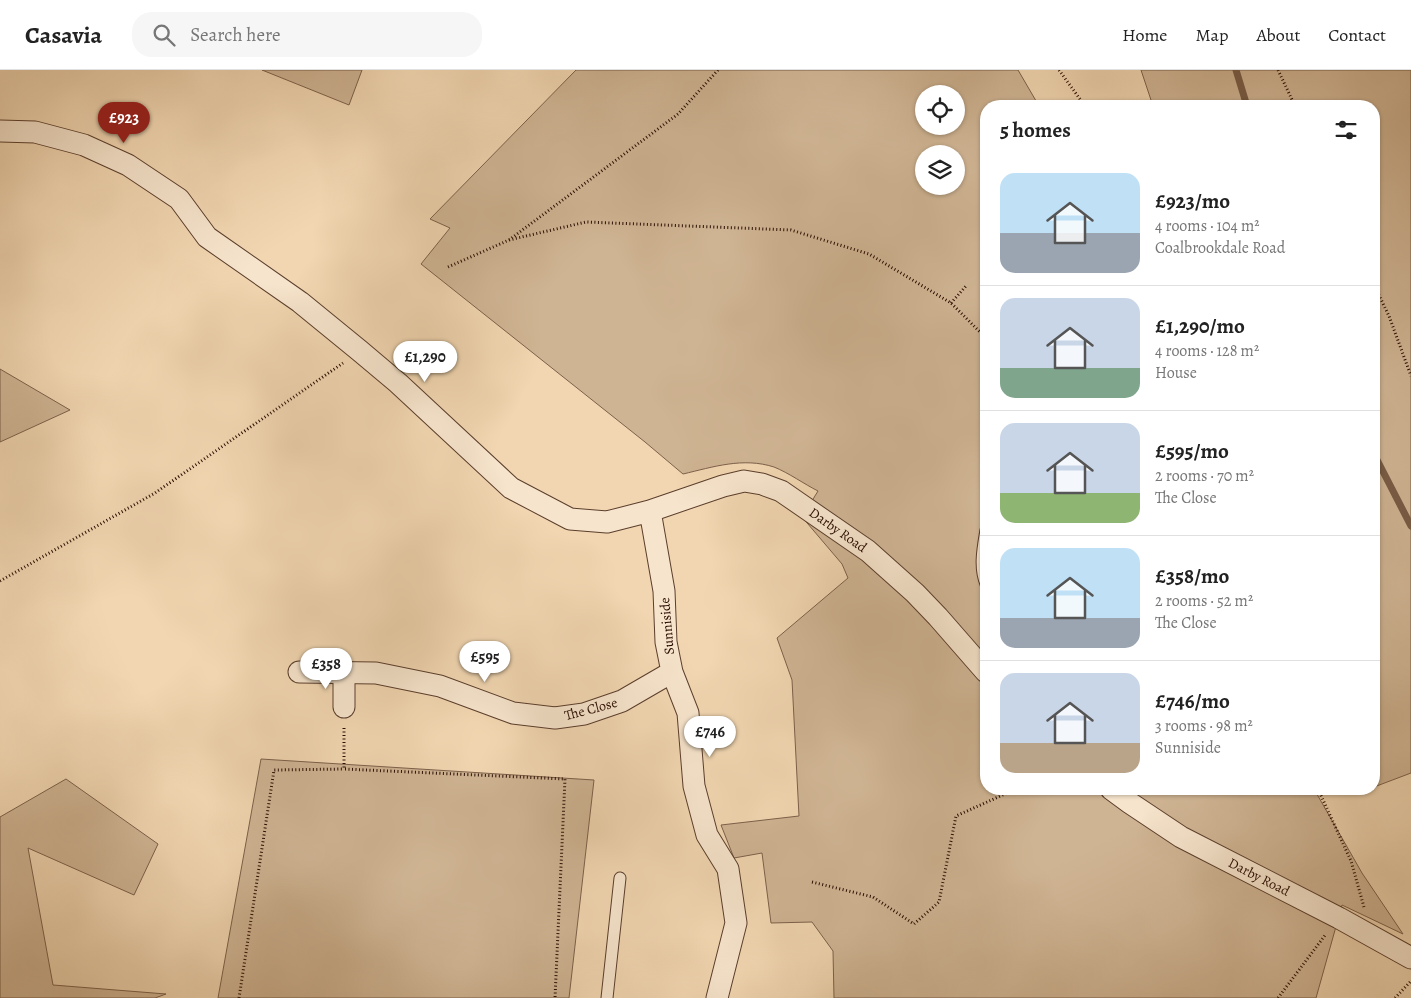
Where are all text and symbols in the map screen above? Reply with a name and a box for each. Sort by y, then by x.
search box [132,12,482,57]
text: Casavia [25,19,102,51]
icon: search [150,21,178,49]
text: Search here [190,22,281,48]
text: Home [1122,23,1167,47]
text: Map [1195,23,1228,47]
text: About [1256,23,1300,47]
text: Contact [1328,23,1386,47]
map controls [915,85,965,195]
button: locate [915,85,965,135]
pin: £923 [94,102,154,144]
text: £923 [109,107,139,129]
text: 5 homes [1000,116,1071,144]
icon: filters [1332,116,1360,144]
button: layers [915,145,965,195]
text: £923/mo [1155,187,1230,215]
icon: home [1040,193,1100,253]
text: 4 rooms · 104 m² [1155,215,1260,237]
text: Coalbrookdale Road [1155,237,1285,259]
text: £1,290/mo [1155,312,1245,340]
icon: home [1040,318,1100,378]
pin: £1,290 [384,340,466,383]
text: 4 rooms · 128 m² [1155,340,1259,362]
text: £1,290 [404,346,446,368]
text: House [1155,362,1197,384]
text: £595/mo [1155,437,1229,465]
icon: home [1040,443,1100,503]
text: 2 rooms · 70 m² [1155,465,1254,487]
text: The Close [1155,487,1217,509]
street label: Darby Road [805,503,871,557]
text: £358/mo [1155,562,1229,590]
icon: home [1040,568,1100,628]
text: 2 rooms · 52 m² [1155,590,1253,612]
street label: Sunniside [655,596,679,656]
text: The Close [1155,612,1217,634]
pin: £595 [455,640,515,683]
text: £595 [470,646,500,668]
pin: £358 [296,648,356,690]
text: £358 [311,653,341,675]
text: £746/mo [1155,687,1230,715]
street label: The Close [562,693,620,725]
icon: home [1040,693,1100,753]
text: 3 rooms · 98 m² [1155,715,1253,737]
pin: £746 [680,716,740,758]
text: £746 [695,721,725,743]
text: Sunniside [1155,737,1221,759]
street label: Darby Road [1225,853,1293,901]

